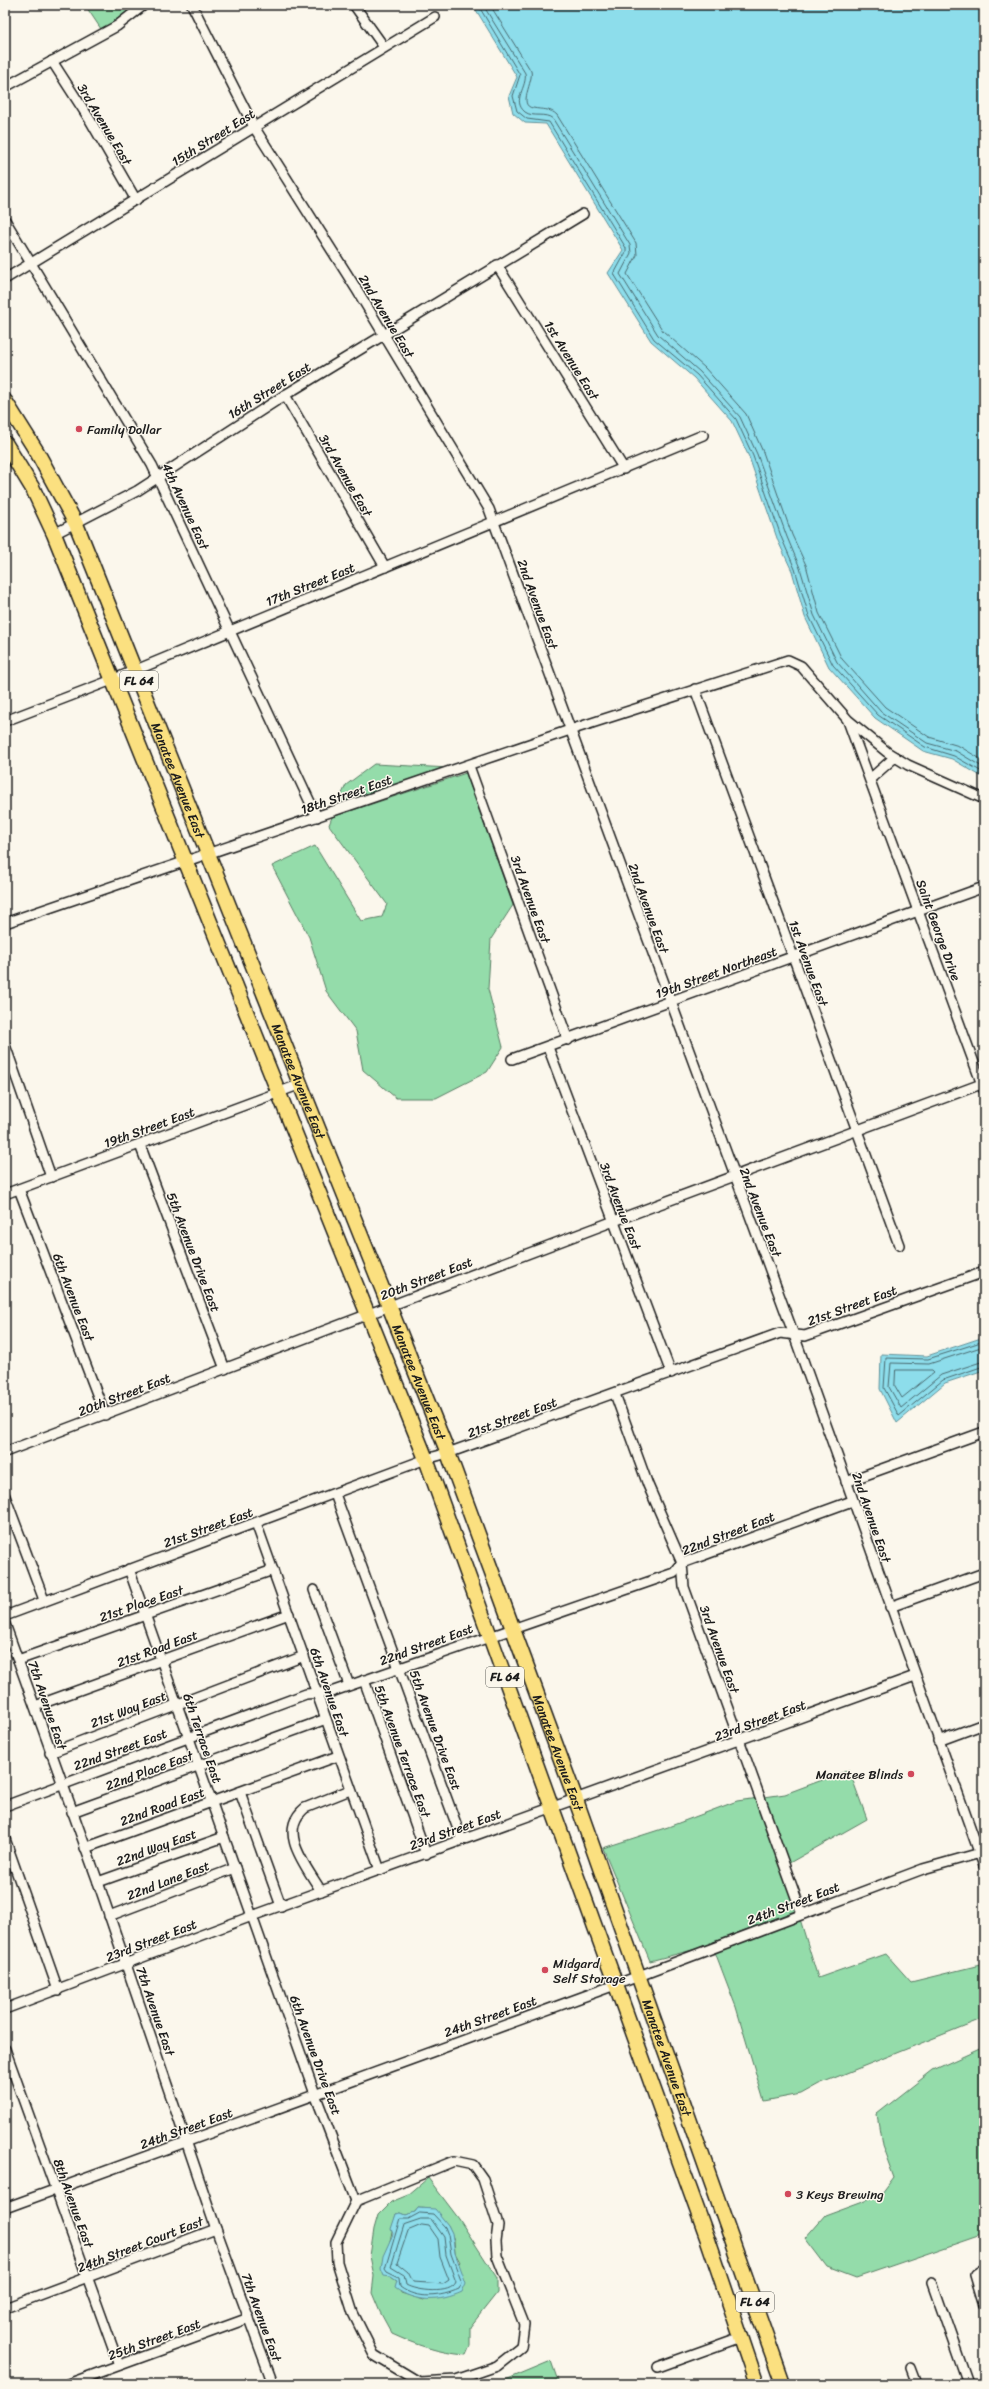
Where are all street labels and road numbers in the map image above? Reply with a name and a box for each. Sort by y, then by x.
street label: 3rd Avenue East [71,79,139,170]
street label: 15th Street East [167,102,260,172]
street label: 2nd Avenue East [352,270,421,363]
street label: 1st Avenue East [538,316,606,405]
street label: 16th Street East [223,355,316,425]
street label: 3rd Avenue East [312,429,379,522]
street label: 4th Avenue East [155,459,216,554]
street label: 17th Street East [262,556,359,613]
street label: 2nd Avenue East [511,556,565,653]
road number: FL 64 [120,671,158,691]
street label: Manatee Avenue East [145,719,212,842]
street label: 18th Street East [297,768,395,821]
street label: 3rd Avenue East [504,852,557,947]
street label: 2nd Avenue East [622,860,676,957]
street label: Saint George Drive [909,876,968,985]
street label: 1st Avenue East [782,917,835,1010]
street label: 19th Street Northeast [652,940,781,1005]
street label: Manatee Avenue East [265,1020,332,1143]
street label: 19th Street East [100,1100,198,1155]
street label: 3rd Avenue East [593,1159,648,1254]
street label: 2nd Avenue East [733,1164,788,1261]
street label: 5th Avenue Drive East [160,1189,227,1316]
street label: 6th Avenue East [46,1250,101,1345]
street label: 20th Street East [377,1250,476,1307]
street label: 21st Street East [804,1278,901,1332]
street label: Manatee Avenue East [385,1320,453,1444]
street label: 20th Street East [75,1366,174,1423]
street label: 21st Street East [464,1390,561,1444]
street label: 2nd Avenue East [845,1469,898,1566]
street label: 21st Street East [160,1500,257,1554]
street label: 22nd Street East [678,1505,778,1562]
street label: 21st Place East [96,1578,187,1629]
street label: 3rd Avenue East [693,1602,746,1697]
street label: 22nd Street East [376,1617,477,1672]
street label: 21st Road East [113,1623,201,1674]
street label: 6th Avenue East [303,1644,356,1741]
street label: 7th Avenue East [21,1657,74,1754]
street label: 5th Avenue Drive East [403,1667,468,1794]
road number: FL 64 [486,1667,524,1687]
street label: 5th Avenue Terrace East [368,1682,437,1821]
street label: 21st Way East [87,1684,170,1735]
street label: 6th Terrace East [176,1690,229,1787]
street label: Manatee Avenue East [526,1691,590,1815]
street label: 23rd Street East [711,1693,810,1748]
street label: 22nd Street East [70,1722,171,1777]
street label: 22nd Place East [102,1744,197,1797]
street label: 22nd Road East [116,1780,208,1832]
street label: 23rd Street East [406,1802,505,1857]
street label: 22nd Way East [113,1822,200,1873]
street label: 22nd Lane East [123,1854,213,1907]
street label: 24th Street East [744,1875,843,1932]
street label: 23rd Street East [102,1912,200,1968]
street label: 7th Avenue East [129,1963,182,2060]
street label: 24th Street East [440,1989,540,2044]
street label: 6th Avenue Drive East [283,1992,348,2119]
street label: Manatee Avenue East [635,1996,698,2120]
street label: 24th Street East [136,2101,236,2156]
street label: 8th Avenue East [47,2155,101,2252]
street label: 24th Street Court East [74,2210,207,2279]
street label: 7th Avenue East [235,2269,289,2366]
road number: FL 64 [736,2292,774,2312]
street label: 25th Street East [105,2312,204,2367]

